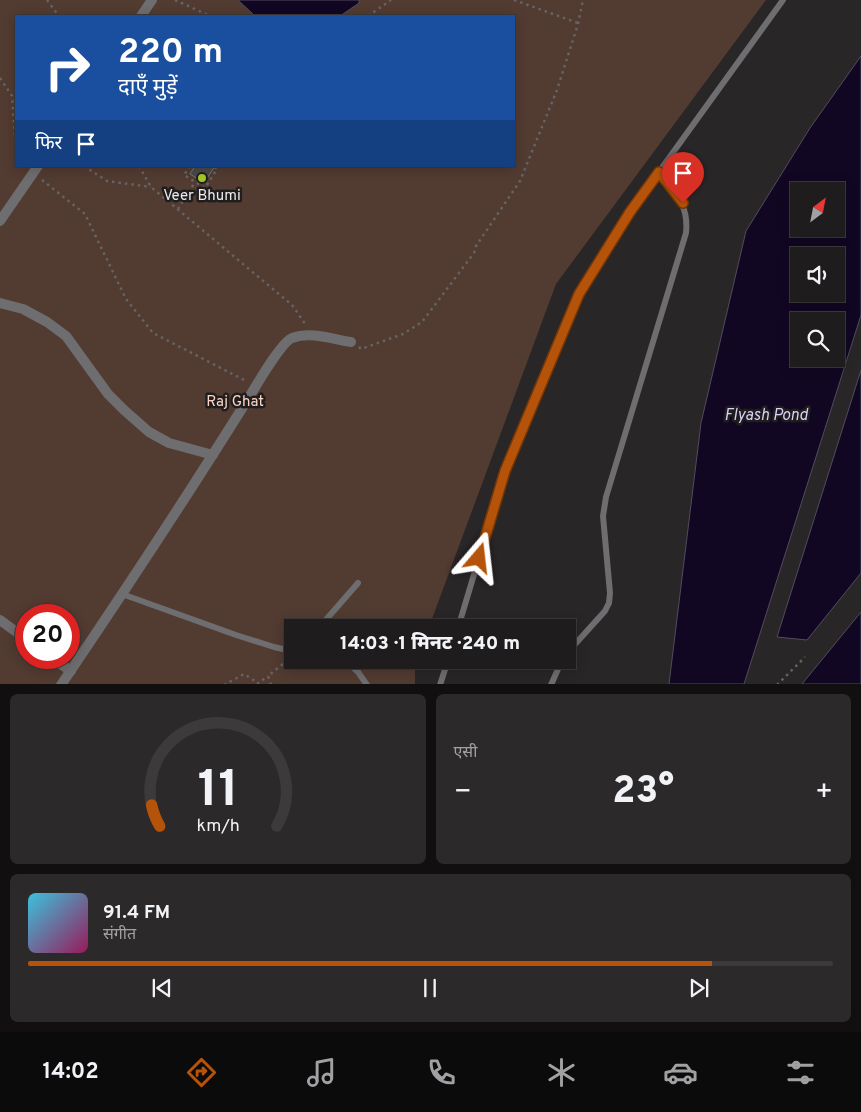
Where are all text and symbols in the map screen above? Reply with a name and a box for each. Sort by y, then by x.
text: 220 m [118,31,223,75]
icon: right [35,35,100,100]
text: दाएँ मुड़ें [118,75,178,102]
icon: arrive [72,130,100,158]
text: फिर [35,132,62,156]
pin [662,152,704,203]
icon: arrive [669,159,697,187]
marker: Veer Bhumi [196,172,208,184]
north arrow [790,182,845,238]
map controls [790,182,845,367]
place label: Veer Bhumi [163,187,241,206]
button: sound [790,247,845,302]
button: search [790,312,845,367]
park label: Raj Ghat [206,393,264,412]
water label: Flyash Pond [724,406,809,426]
position arrow [452,531,504,583]
speed limit sign: 20 [15,604,80,669]
text: 14:03 · 1 मिनट · 240 m [340,632,520,656]
text: एसी [454,743,477,763]
text: 11 [197,759,239,825]
text: 23° [612,768,674,817]
text: − [454,775,472,811]
text: + [815,775,833,811]
text: km/h [196,815,239,838]
text: 91.4 FM [103,901,170,925]
text: संगीत [103,925,136,945]
icon: previous [148,974,176,1002]
icon: pause [416,974,444,1002]
icon: next [685,974,713,1002]
icon: directions [184,1055,219,1090]
icon: music [304,1055,339,1090]
icon: phone [424,1055,459,1090]
icon: climate [544,1055,579,1090]
icon: car [663,1055,698,1090]
icon: filters [783,1055,818,1090]
text: 14:02 [42,1059,99,1086]

